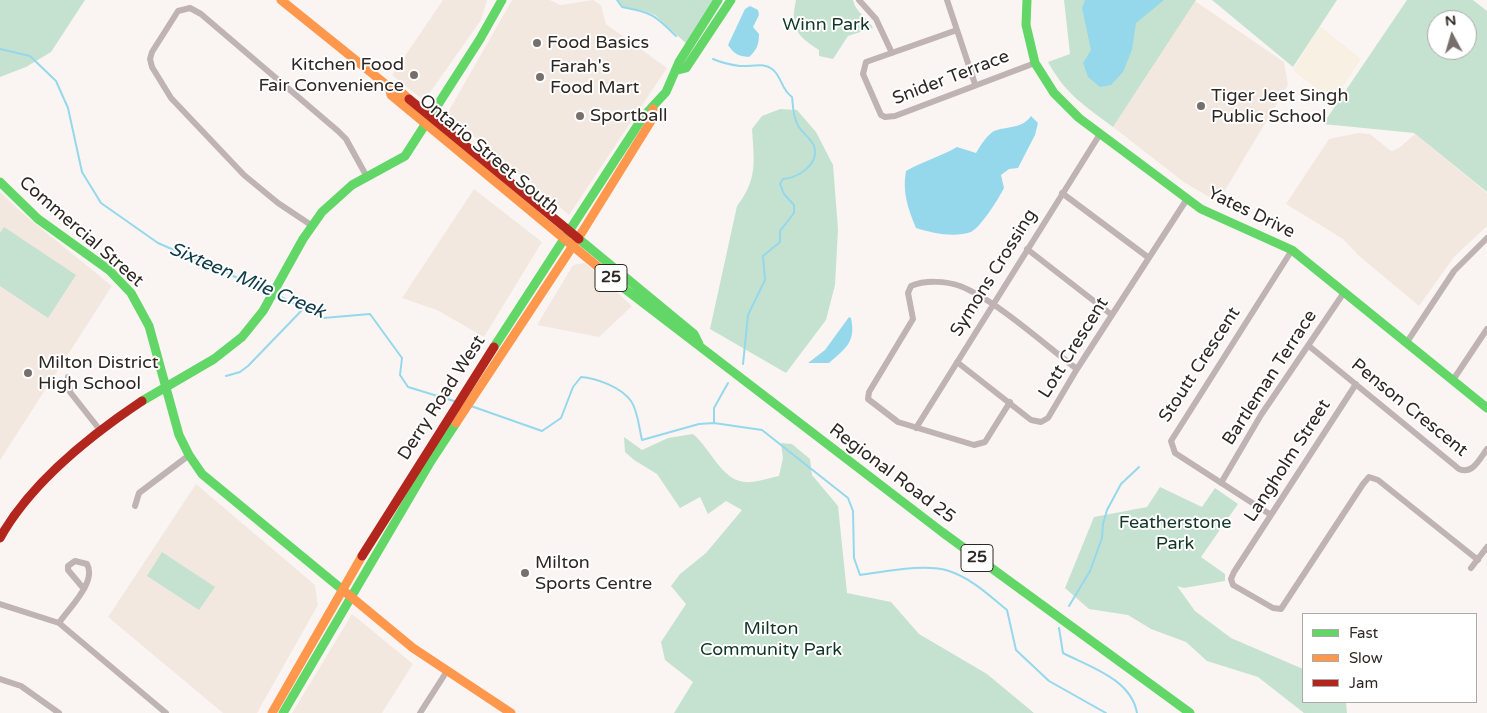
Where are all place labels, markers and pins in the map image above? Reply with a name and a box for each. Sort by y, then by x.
place label: Food Basics [547,32,649,54]
marker: Food Basics [531,37,543,49]
place label: Kitchen Food Fair Convenience [258,54,404,96]
place label: Farah's Food Mart [550,56,639,98]
marker: Kitchen Food Fair Convenience [408,69,420,81]
marker: Farah's Food Mart [534,71,546,83]
place label: Tiger Jeet Singh Public School [1211,85,1348,128]
marker: Tiger Jeet Singh Public School [1195,100,1207,112]
place label: Sportball [590,105,667,127]
marker: Sportball [574,110,586,122]
place label: Milton District High School [38,352,159,394]
marker: Milton District High School [22,367,34,379]
place label: Milton Sports Centre [535,552,652,594]
marker: Milton Sports Centre [519,567,531,579]

